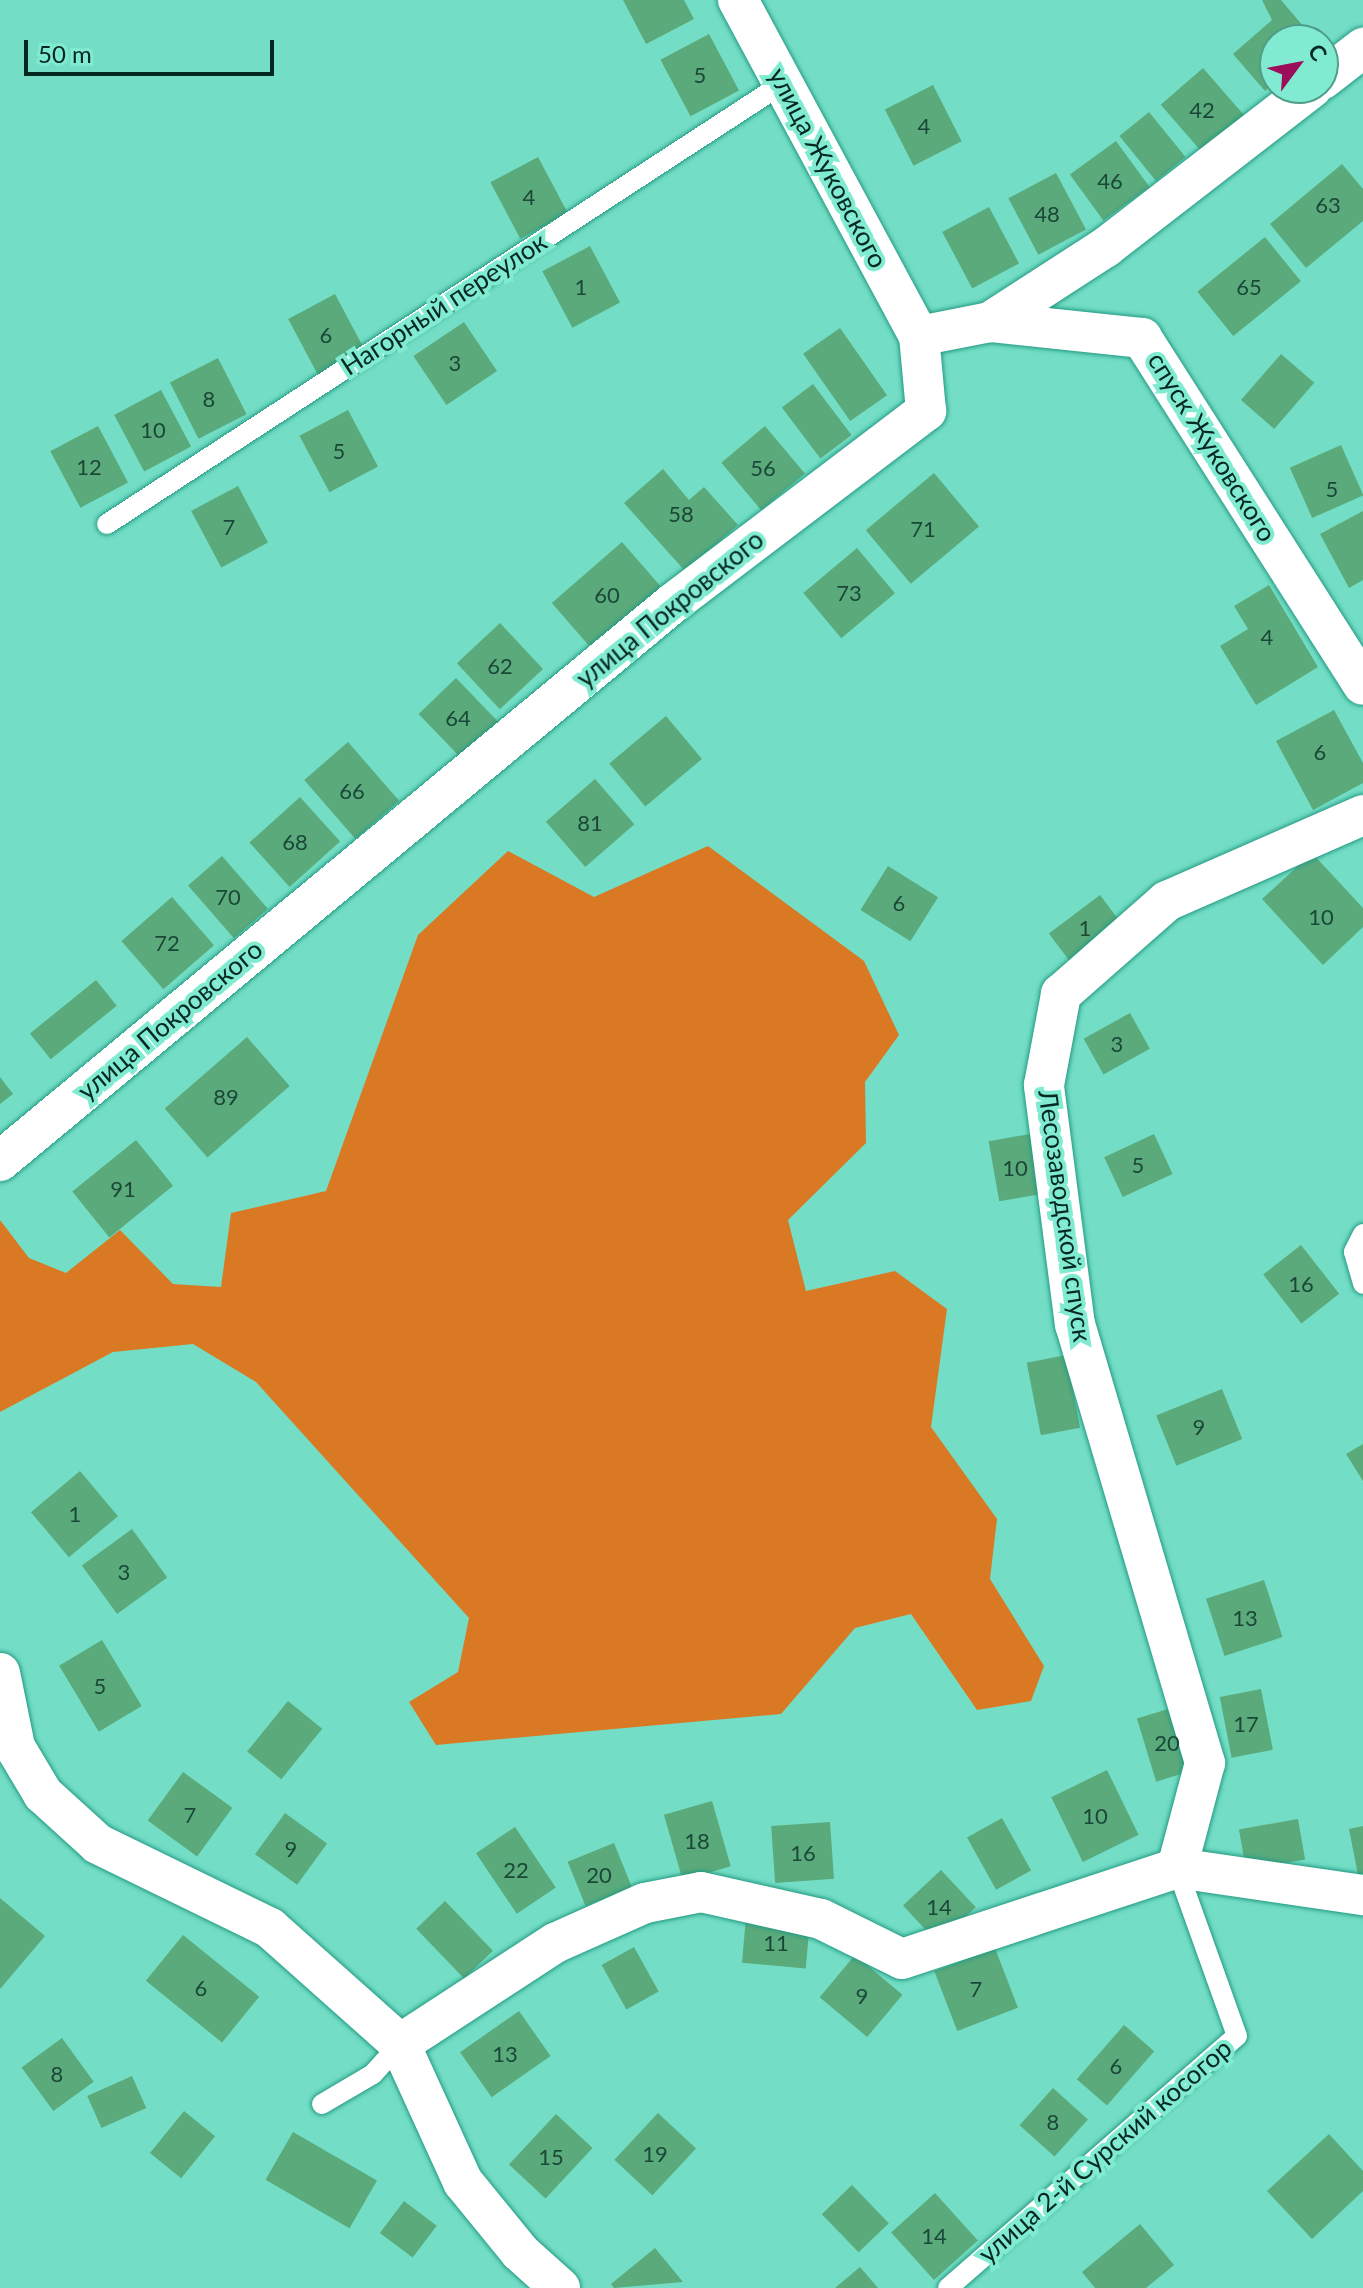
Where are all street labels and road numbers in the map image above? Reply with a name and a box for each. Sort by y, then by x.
street label: улица Жуковского [762,63,894,273]
street label: Нагорный переулок [335,226,553,382]
street label: спуск Жуковского [1141,347,1283,547]
street label: улица Покровского [570,524,770,694]
street label: улица Покровского [71,934,269,1106]
street label: Лесозаводской спуск [1032,1088,1098,1344]
street label: улица 2-й Сурский косогор [972,2032,1238,2270]

